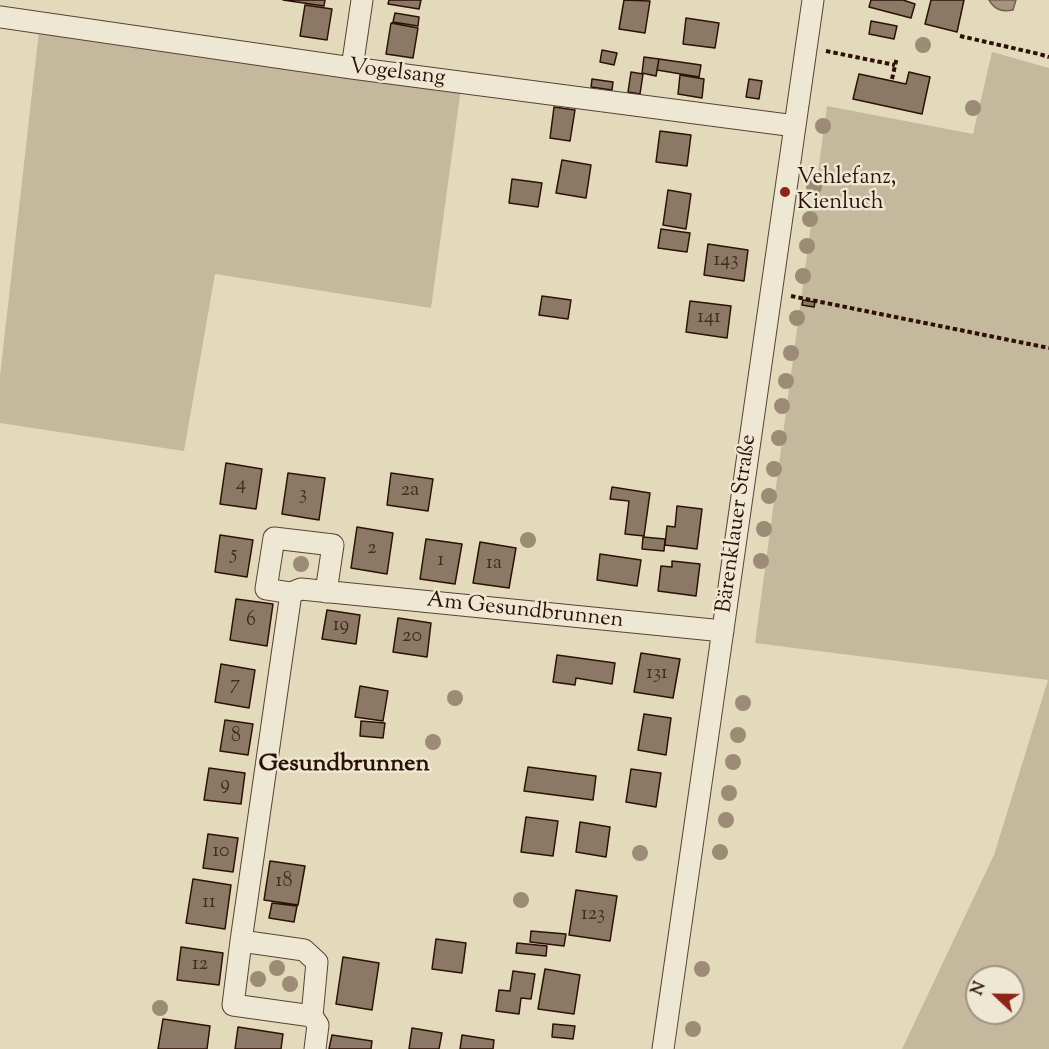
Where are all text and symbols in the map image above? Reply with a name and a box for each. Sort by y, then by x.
street label: Vogelsang [347,55,447,93]
place label: Vehlefanz, Kienluch [797,166,896,218]
marker: Vehlefanz, Kienluch [778,185,792,199]
house number: 143 [714,250,738,274]
house number: 141 [697,307,721,331]
street label: Bärenklauer Straße [712,433,764,615]
house number: 4 [236,474,246,498]
house number: 2a [401,480,419,504]
house number: 3 [299,484,307,508]
house number: 2 [367,538,377,562]
house number: 5 [231,544,237,568]
house number: 1 [438,550,444,574]
house number: 1a [486,553,502,577]
street label: Am Gesundbrunnen [425,589,625,635]
house number: 6 [246,610,256,634]
house number: 19 [333,615,349,639]
house number: 20 [402,626,422,650]
house number: 131 [646,663,668,687]
house number: 7 [230,674,240,698]
house number: 8 [231,726,241,750]
district label: Gesundbrunnen [258,752,430,780]
house number: 9 [220,774,230,798]
house number: 10 [212,841,230,865]
house number: 18 [276,871,292,895]
house number: 11 [202,892,216,916]
house number: 123 [581,904,605,928]
house number: 12 [192,954,208,978]
north arrow [965,965,1025,1025]
text: N [967,979,993,999]

